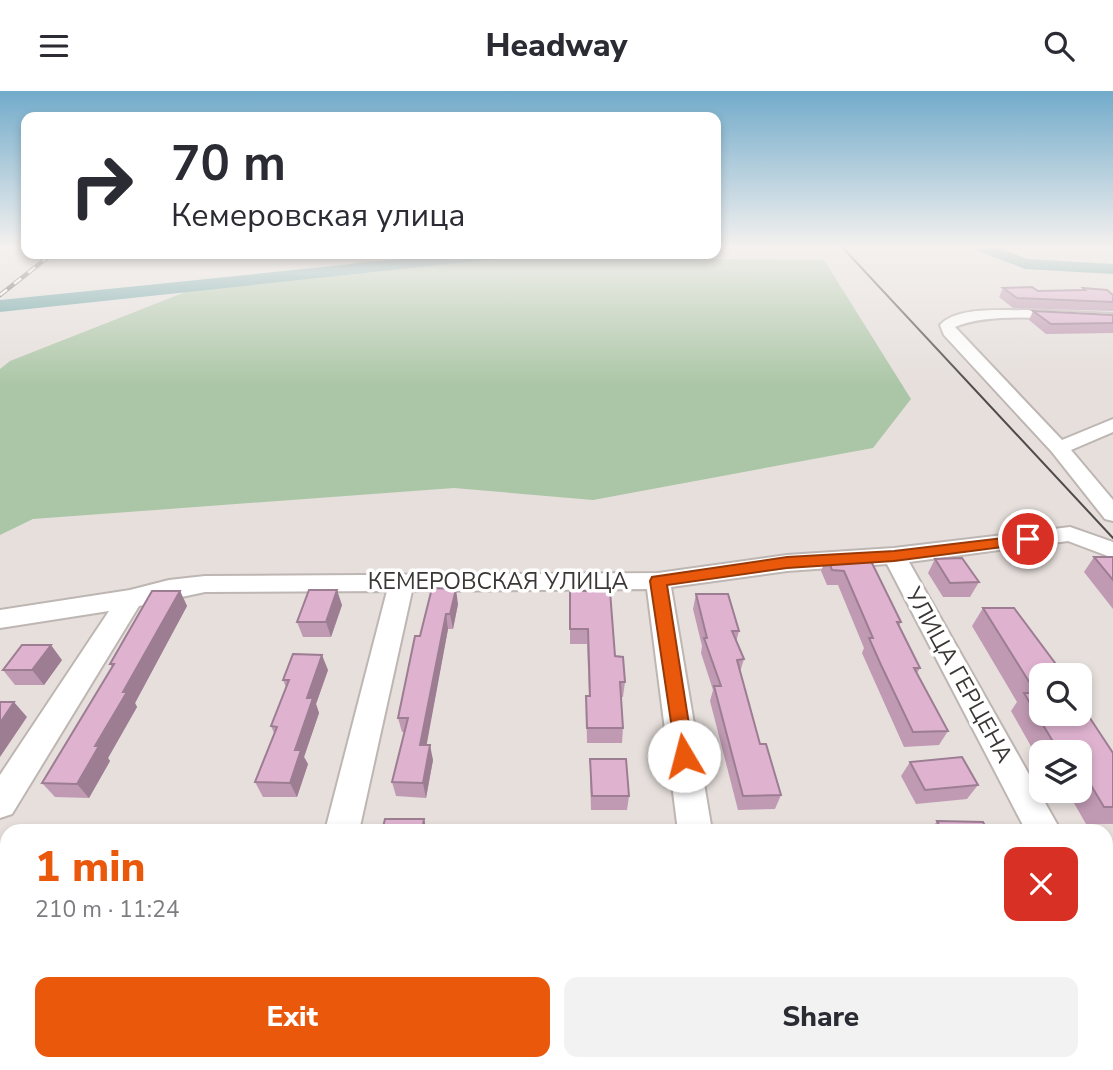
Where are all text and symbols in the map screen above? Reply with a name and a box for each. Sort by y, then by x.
text: Headway [486,24,627,67]
icon: menu [35,27,73,65]
icon: search [1040,27,1078,65]
text: 70 m [171,130,286,197]
icon: right [56,140,147,231]
text: Кемеровская улица [171,194,466,237]
pin [998,509,1058,569]
icon: arrive [1009,520,1047,558]
street label: КЕМЕРОВСКАЯ УЛИЦА [368,566,628,597]
street label: УЛИЦА ГЕРЦЕНА [897,581,1020,768]
map controls [1029,663,1092,803]
button: search [1029,663,1092,726]
position arrow [647,719,721,793]
button: layers [1029,740,1092,803]
text: 1 min [35,839,145,896]
button: close [1004,847,1078,921]
text: 210 m · 11:24 [35,894,180,925]
button: Exit [35,977,550,1057]
button: Share [564,977,1078,1057]

